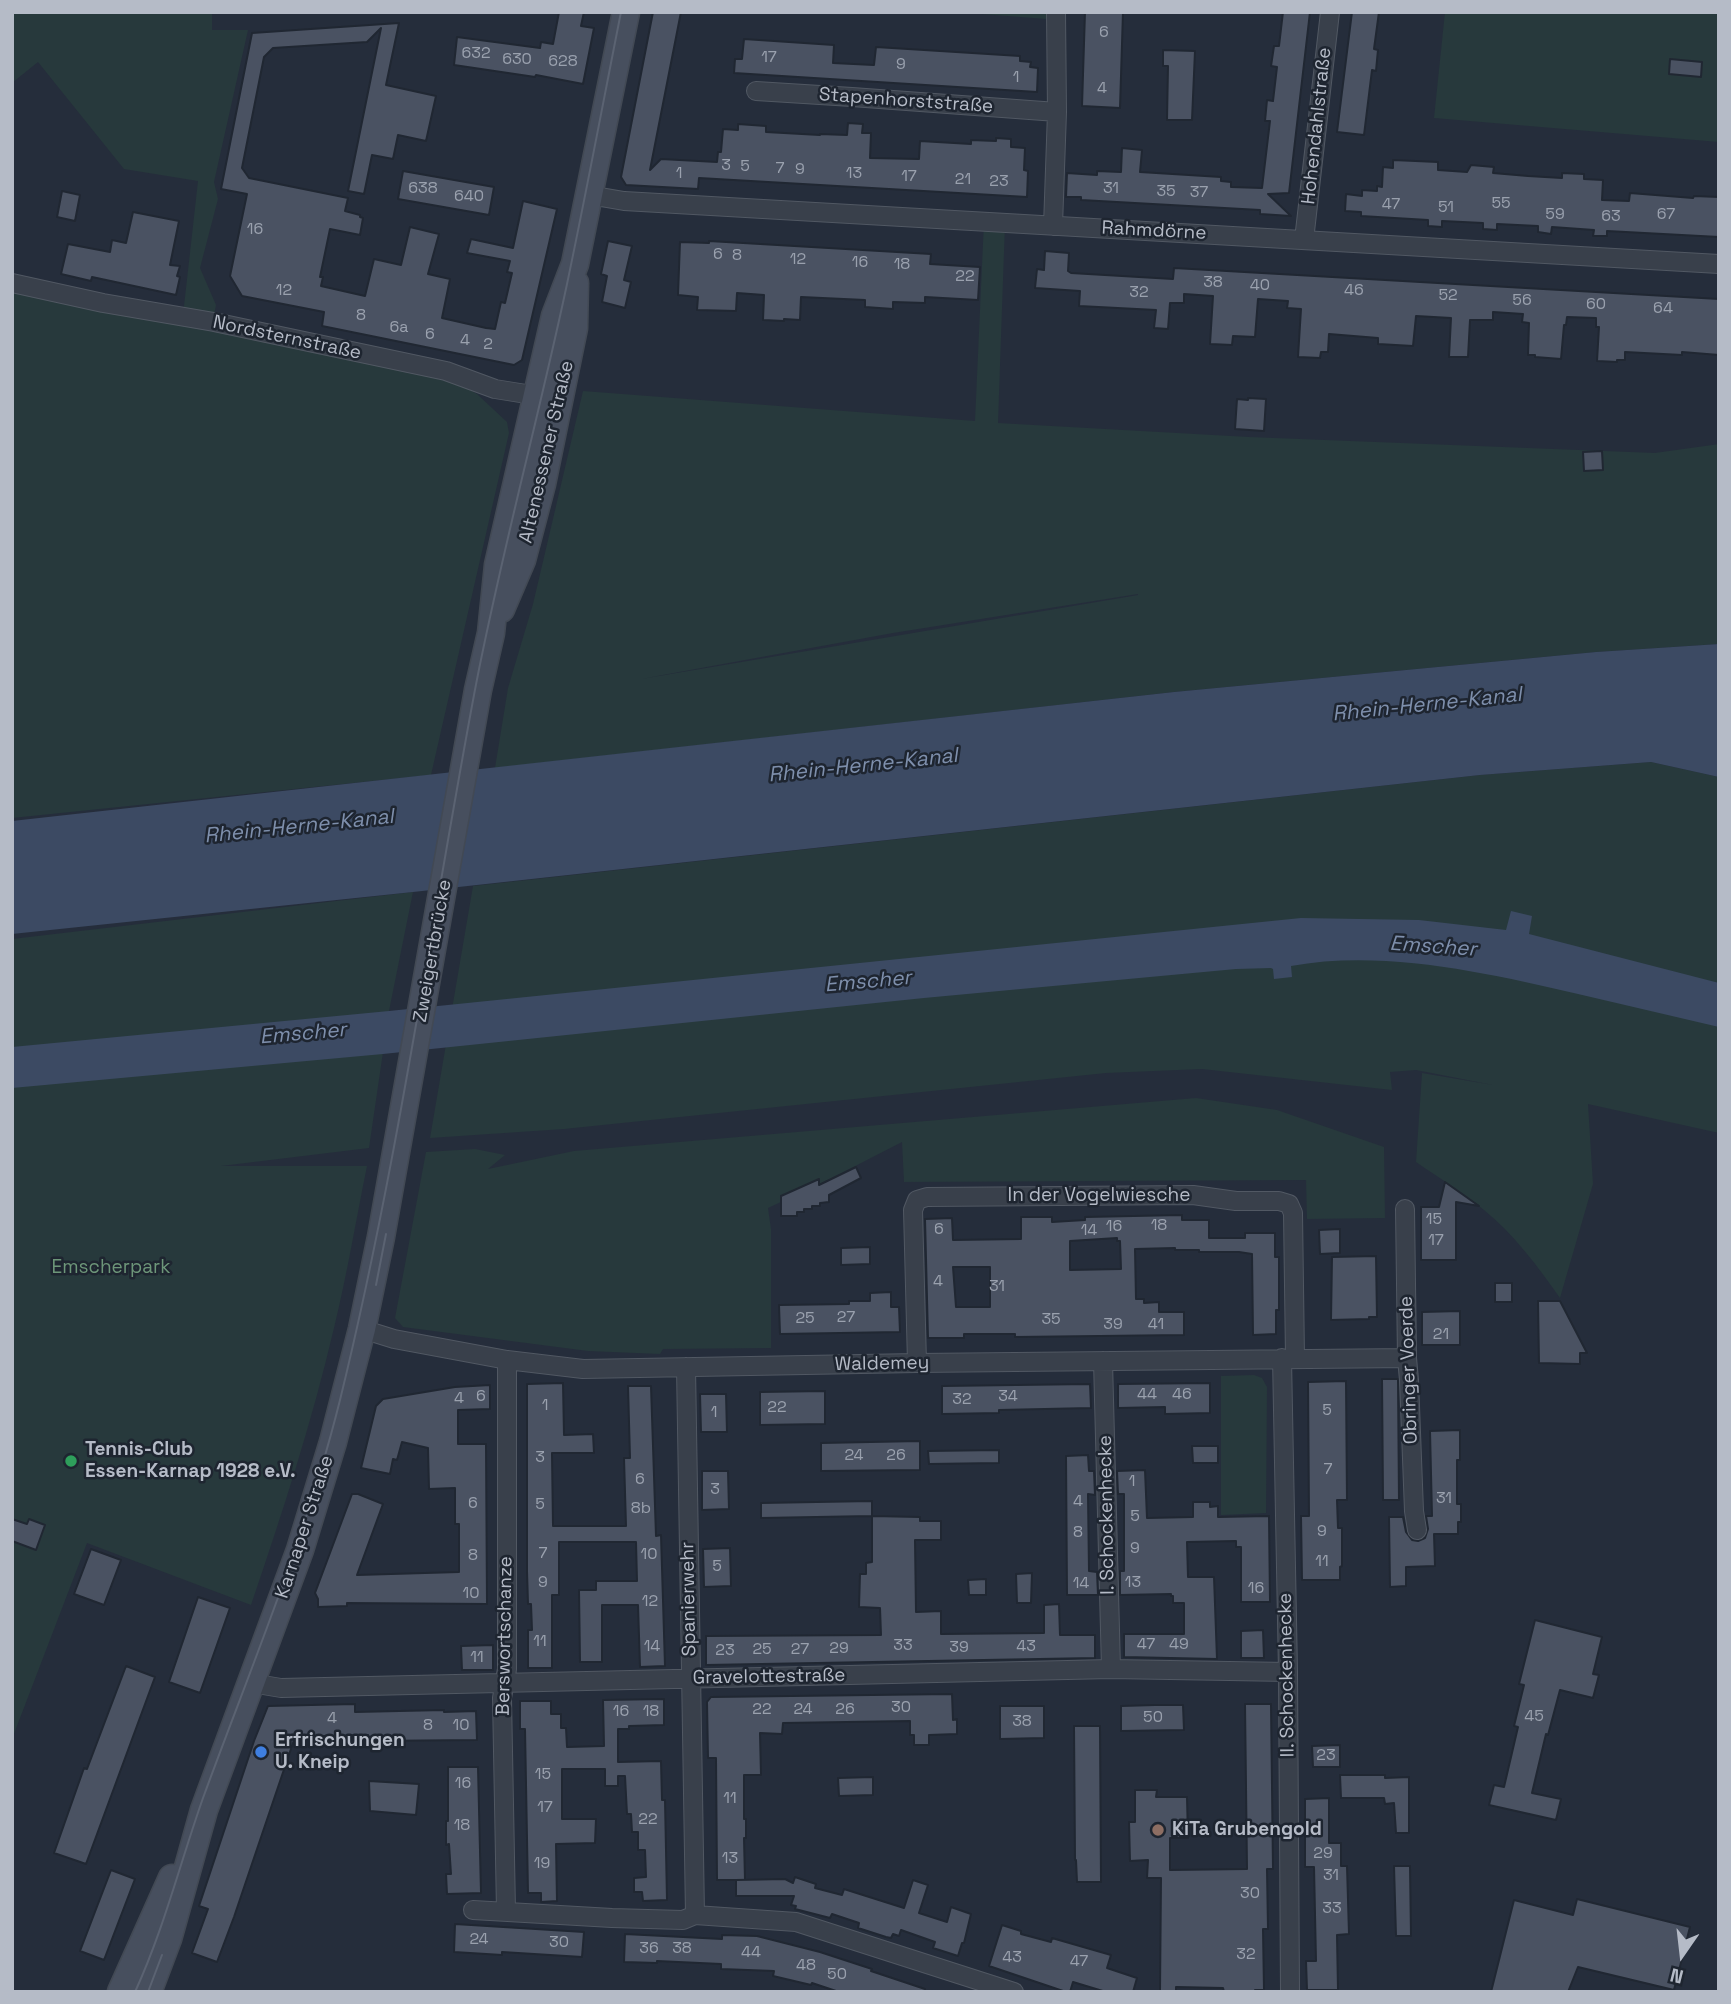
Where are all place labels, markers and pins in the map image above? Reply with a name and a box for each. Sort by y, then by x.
place label: Tennis-Club Essen-Karnap 1928 e.V. [85,1439,296,1483]
marker: Tennis-Club Essen-Karnap 1928 e.V. [63,1453,79,1469]
place label: Erfrischungen U. Kneip [275,1730,405,1774]
marker: Erfrischungen U. Kneip [253,1744,269,1760]
place label: KiTa Grubengold [1172,1819,1322,1841]
marker: KiTa Grubengold [1150,1822,1166,1838]

